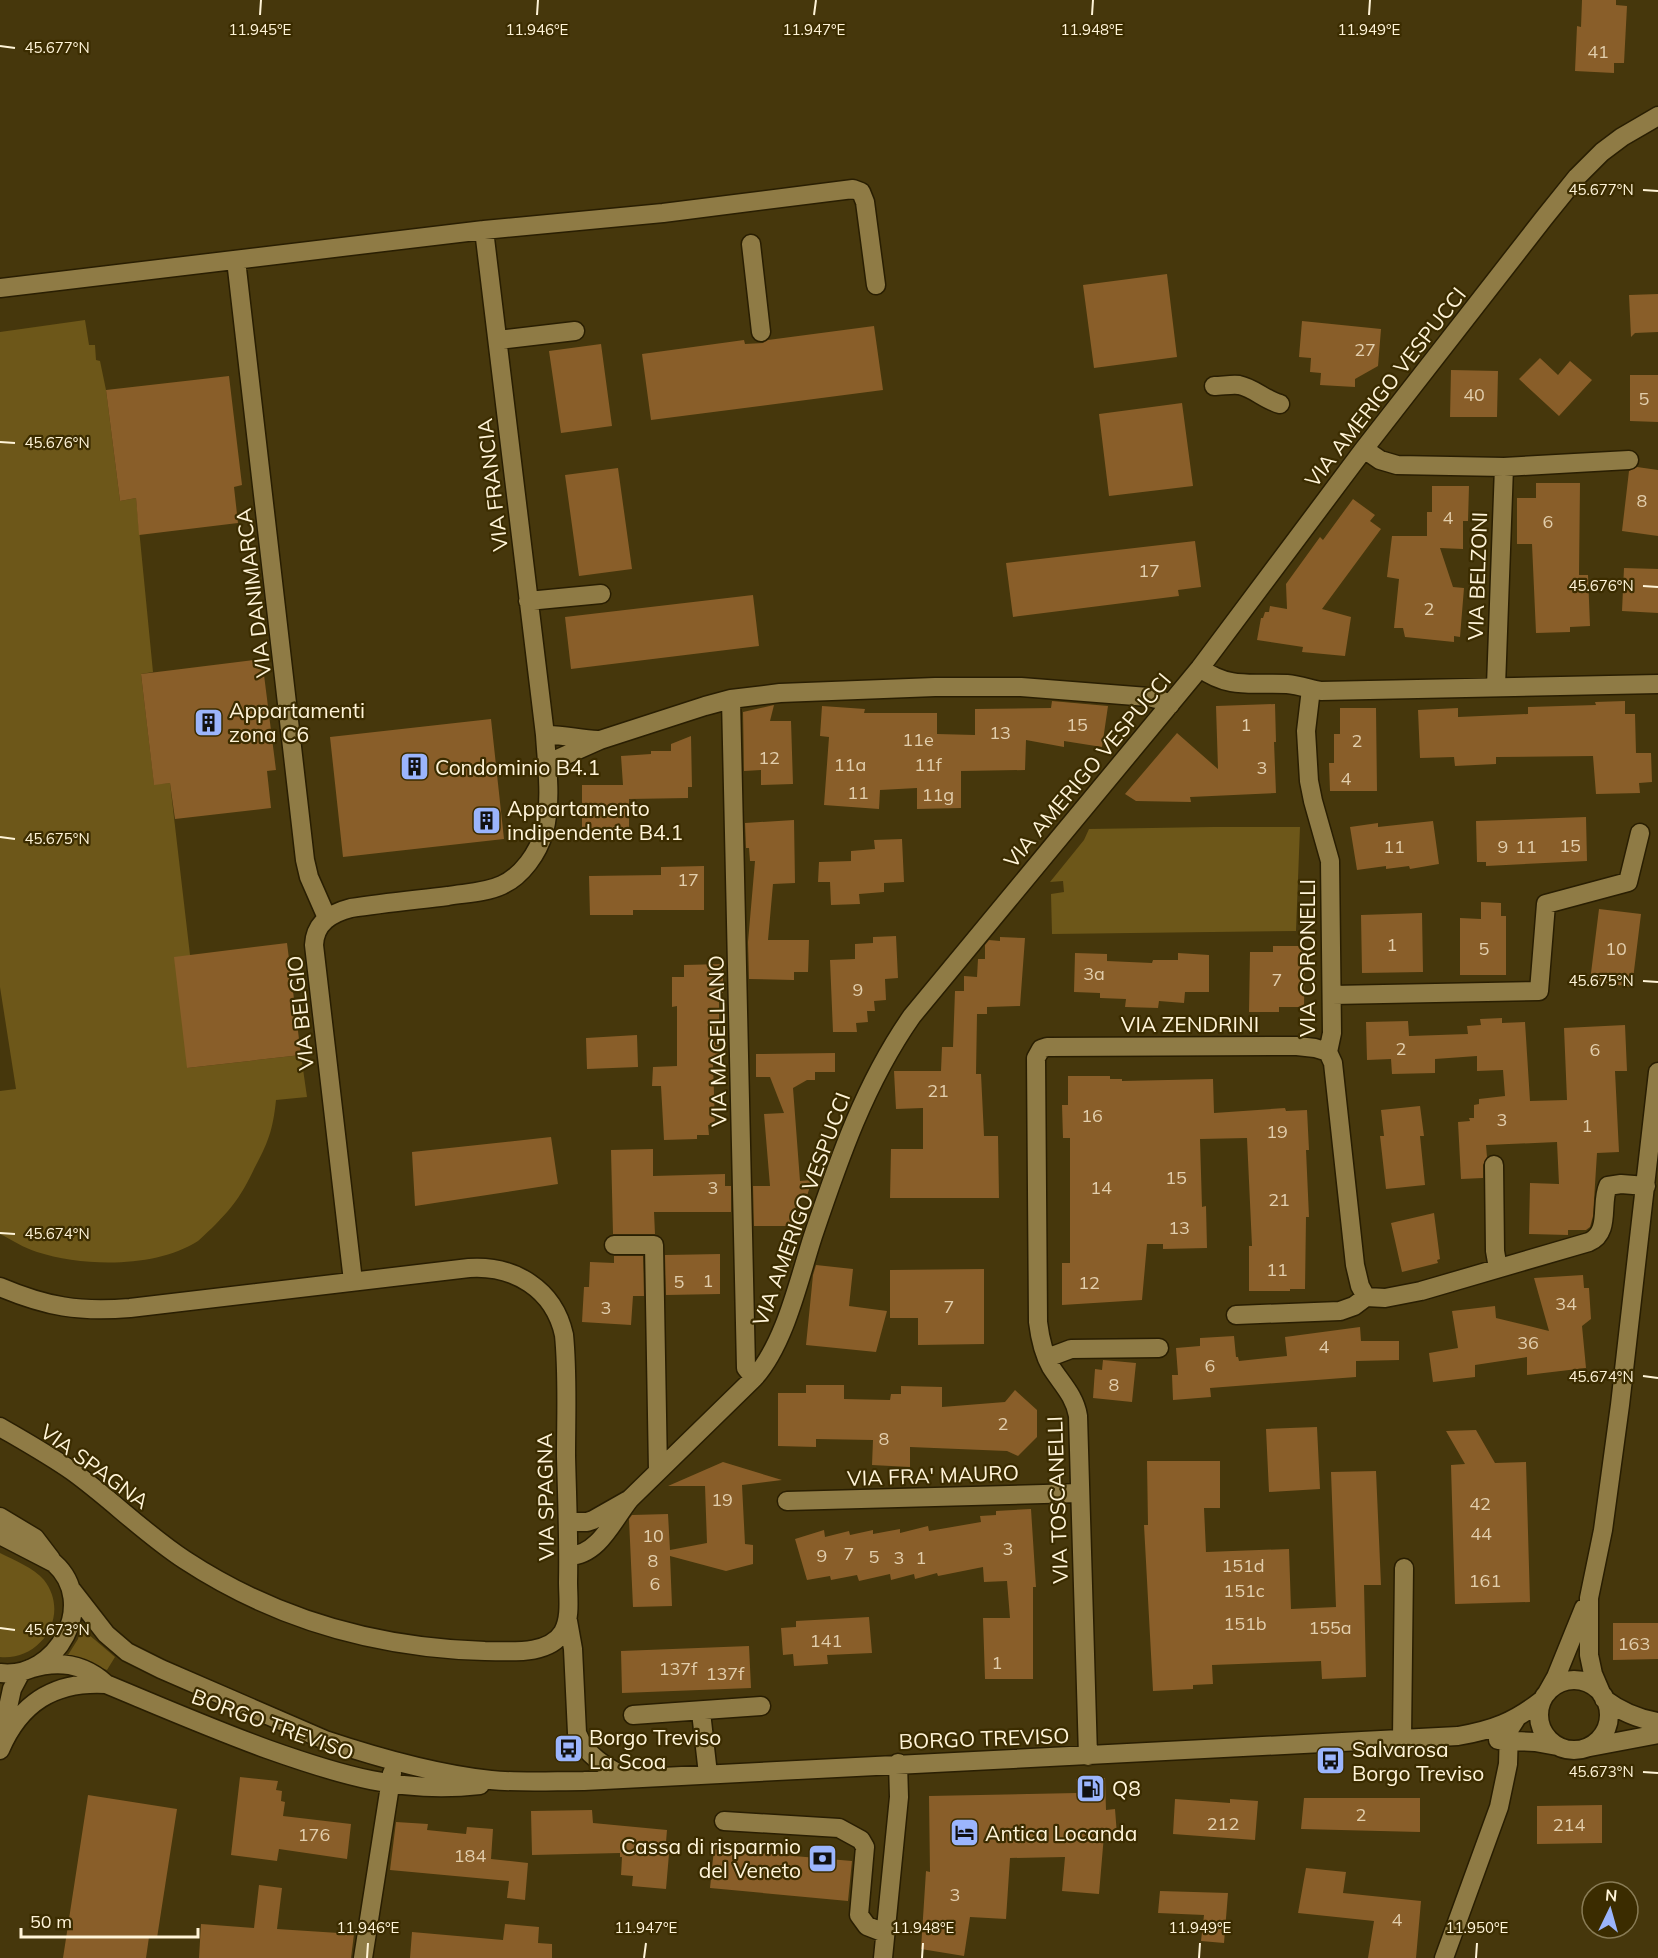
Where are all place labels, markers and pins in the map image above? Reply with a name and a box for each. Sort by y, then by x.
place label: Appartamenti zona C6 [229,697,365,747]
building icon: Appartamenti zona C6 [192,706,224,738]
building icon: Condominio B4.1 [398,751,430,783]
place label: Condominio B4.1 [435,754,600,780]
place label: Appartamento indipendente B4.1 [507,795,683,845]
building icon: Appartamento indipendente B4.1 [470,804,502,836]
place label: Borgo Treviso La Scoa [589,1724,721,1774]
bus stop icon: Borgo Treviso La Scoa [552,1733,584,1765]
place label: Salvarosa Borgo Treviso [1352,1736,1484,1786]
bus stop icon: Salvarosa Borgo Treviso [1315,1745,1347,1777]
fuel station icon: Q8 [1075,1772,1107,1804]
place label: Q8 [1112,1775,1141,1801]
hotel icon: Antica Locanda [948,1817,980,1849]
place label: Antica Locanda [985,1820,1137,1846]
place label: Cassa di risparmio del Veneto [621,1833,801,1883]
bank icon: Cassa di risparmio del Veneto [806,1842,838,1874]

